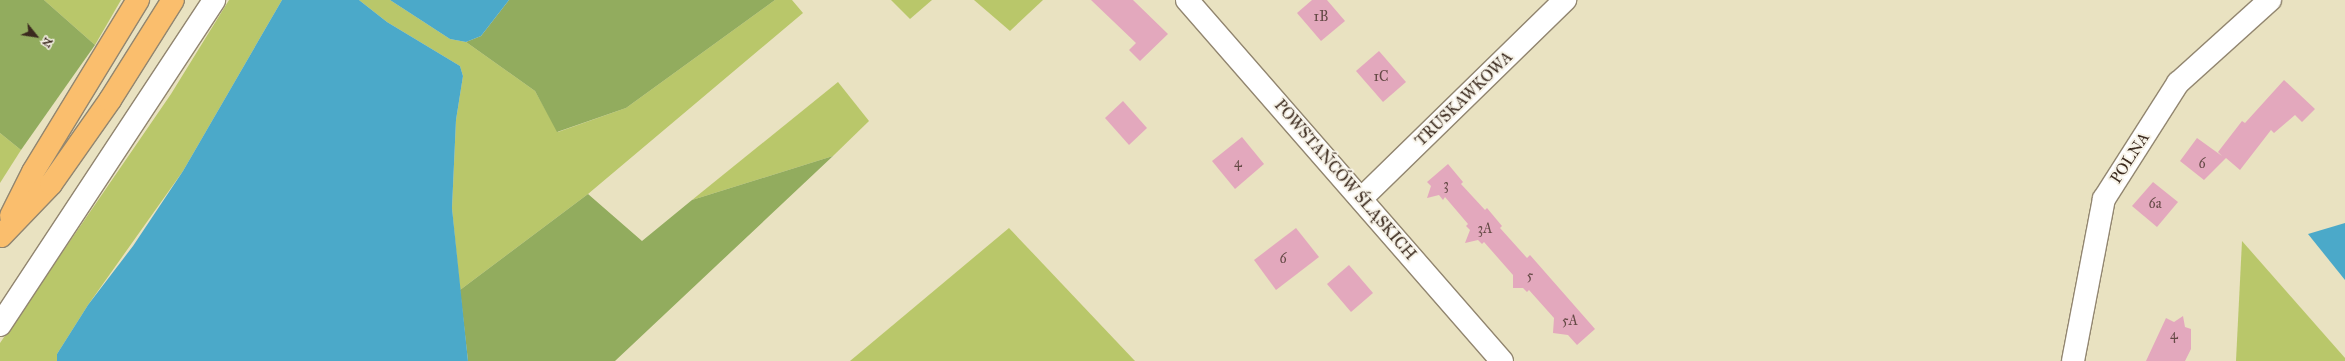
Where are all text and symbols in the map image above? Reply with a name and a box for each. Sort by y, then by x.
house number: 1B [1314,9,1328,25]
north arrow [16,16,56,56]
text: N [39,35,55,50]
street label: TRUSKAWKOWA [1411,48,1517,150]
house number: 1C [1373,69,1389,85]
street label: POWSTAŃCÓW ŚLĄSKICH [1270,96,1420,264]
street label: POLNA [2106,129,2154,187]
house number: 4 [1234,155,1242,171]
house number: 6 [2198,156,2206,172]
house number: 3 [1443,177,1449,193]
house number: 6a [2148,196,2162,212]
house number: 3A [1477,221,1493,237]
house number: 6 [1279,251,1287,267]
house number: 5 [1527,268,1533,284]
house number: 5A [1562,313,1578,329]
house number: 4 [2170,327,2178,343]

